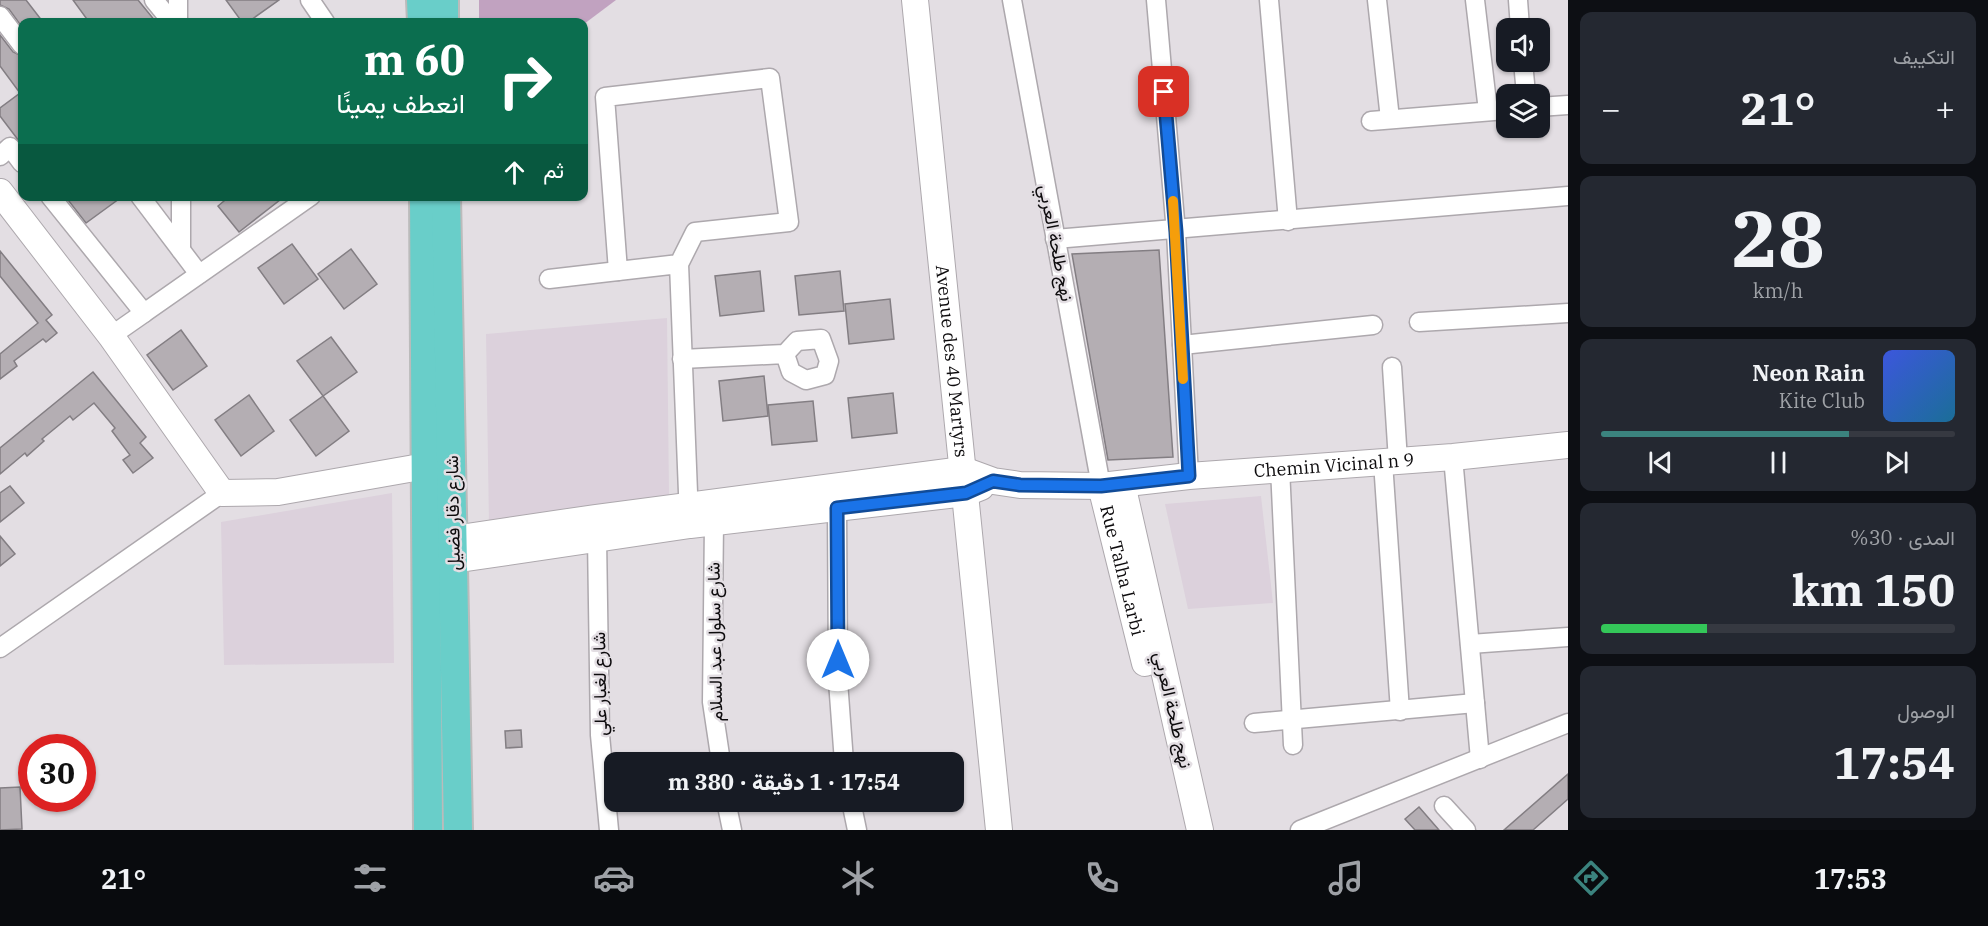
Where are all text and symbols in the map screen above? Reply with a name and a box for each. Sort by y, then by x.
map controls [1496,18,1550,138]
button: sound [1496,18,1550,72]
text: 60 m [364,32,465,87]
icon: right [486,42,564,120]
text: التكييف [1893,43,1955,70]
pin [1138,66,1189,117]
icon: arrive [1147,75,1180,108]
text: 21° [1740,79,1816,137]
button: layers [1496,84,1550,138]
text: انعطف يمينًا [336,85,465,120]
text: − [1601,87,1621,130]
text: + [1935,87,1955,130]
text: ثم [543,155,564,184]
icon: ahead [498,156,531,189]
street label: نهج طلحة العربي [1030,182,1079,304]
text: 28 [1731,187,1825,288]
street label: Avenue des 40 Martyrs [931,264,973,458]
text: km/h [1753,277,1803,304]
text: Neon Rain [1752,358,1865,387]
text: Kite Club [1779,387,1865,414]
icon: previous [1644,446,1677,479]
icon: pause [1762,446,1795,479]
icon: next [1880,446,1913,479]
street label: Chemin Vicinal n 9 [1253,448,1415,482]
street label: شارع دقار فضيل [440,455,466,571]
street label: Rue Talha Larbi [1095,503,1150,638]
text: المدى · 30% [1850,524,1955,551]
text: 150 km [1792,560,1955,618]
street label: شارع سلول عبد السلام [702,562,728,722]
position arrow [806,628,870,692]
street label: شارع لغبار علي [587,632,616,736]
street label: نهج طلحة العربي [1145,649,1198,771]
text: الوصول [1897,697,1955,724]
text: 17:54 [1833,733,1955,791]
speed limit sign: 30 [18,734,96,812]
text: 17:54 · 1 دقيقة · 380 m [668,767,900,796]
icon: filters [349,857,391,899]
icon: car [593,857,635,899]
icon: climate [837,857,879,899]
icon: phone [1081,857,1123,899]
icon: music [1325,857,1367,899]
icon: directions [1570,857,1612,899]
text: 21° [101,861,146,896]
text: 17:53 [1814,861,1887,896]

